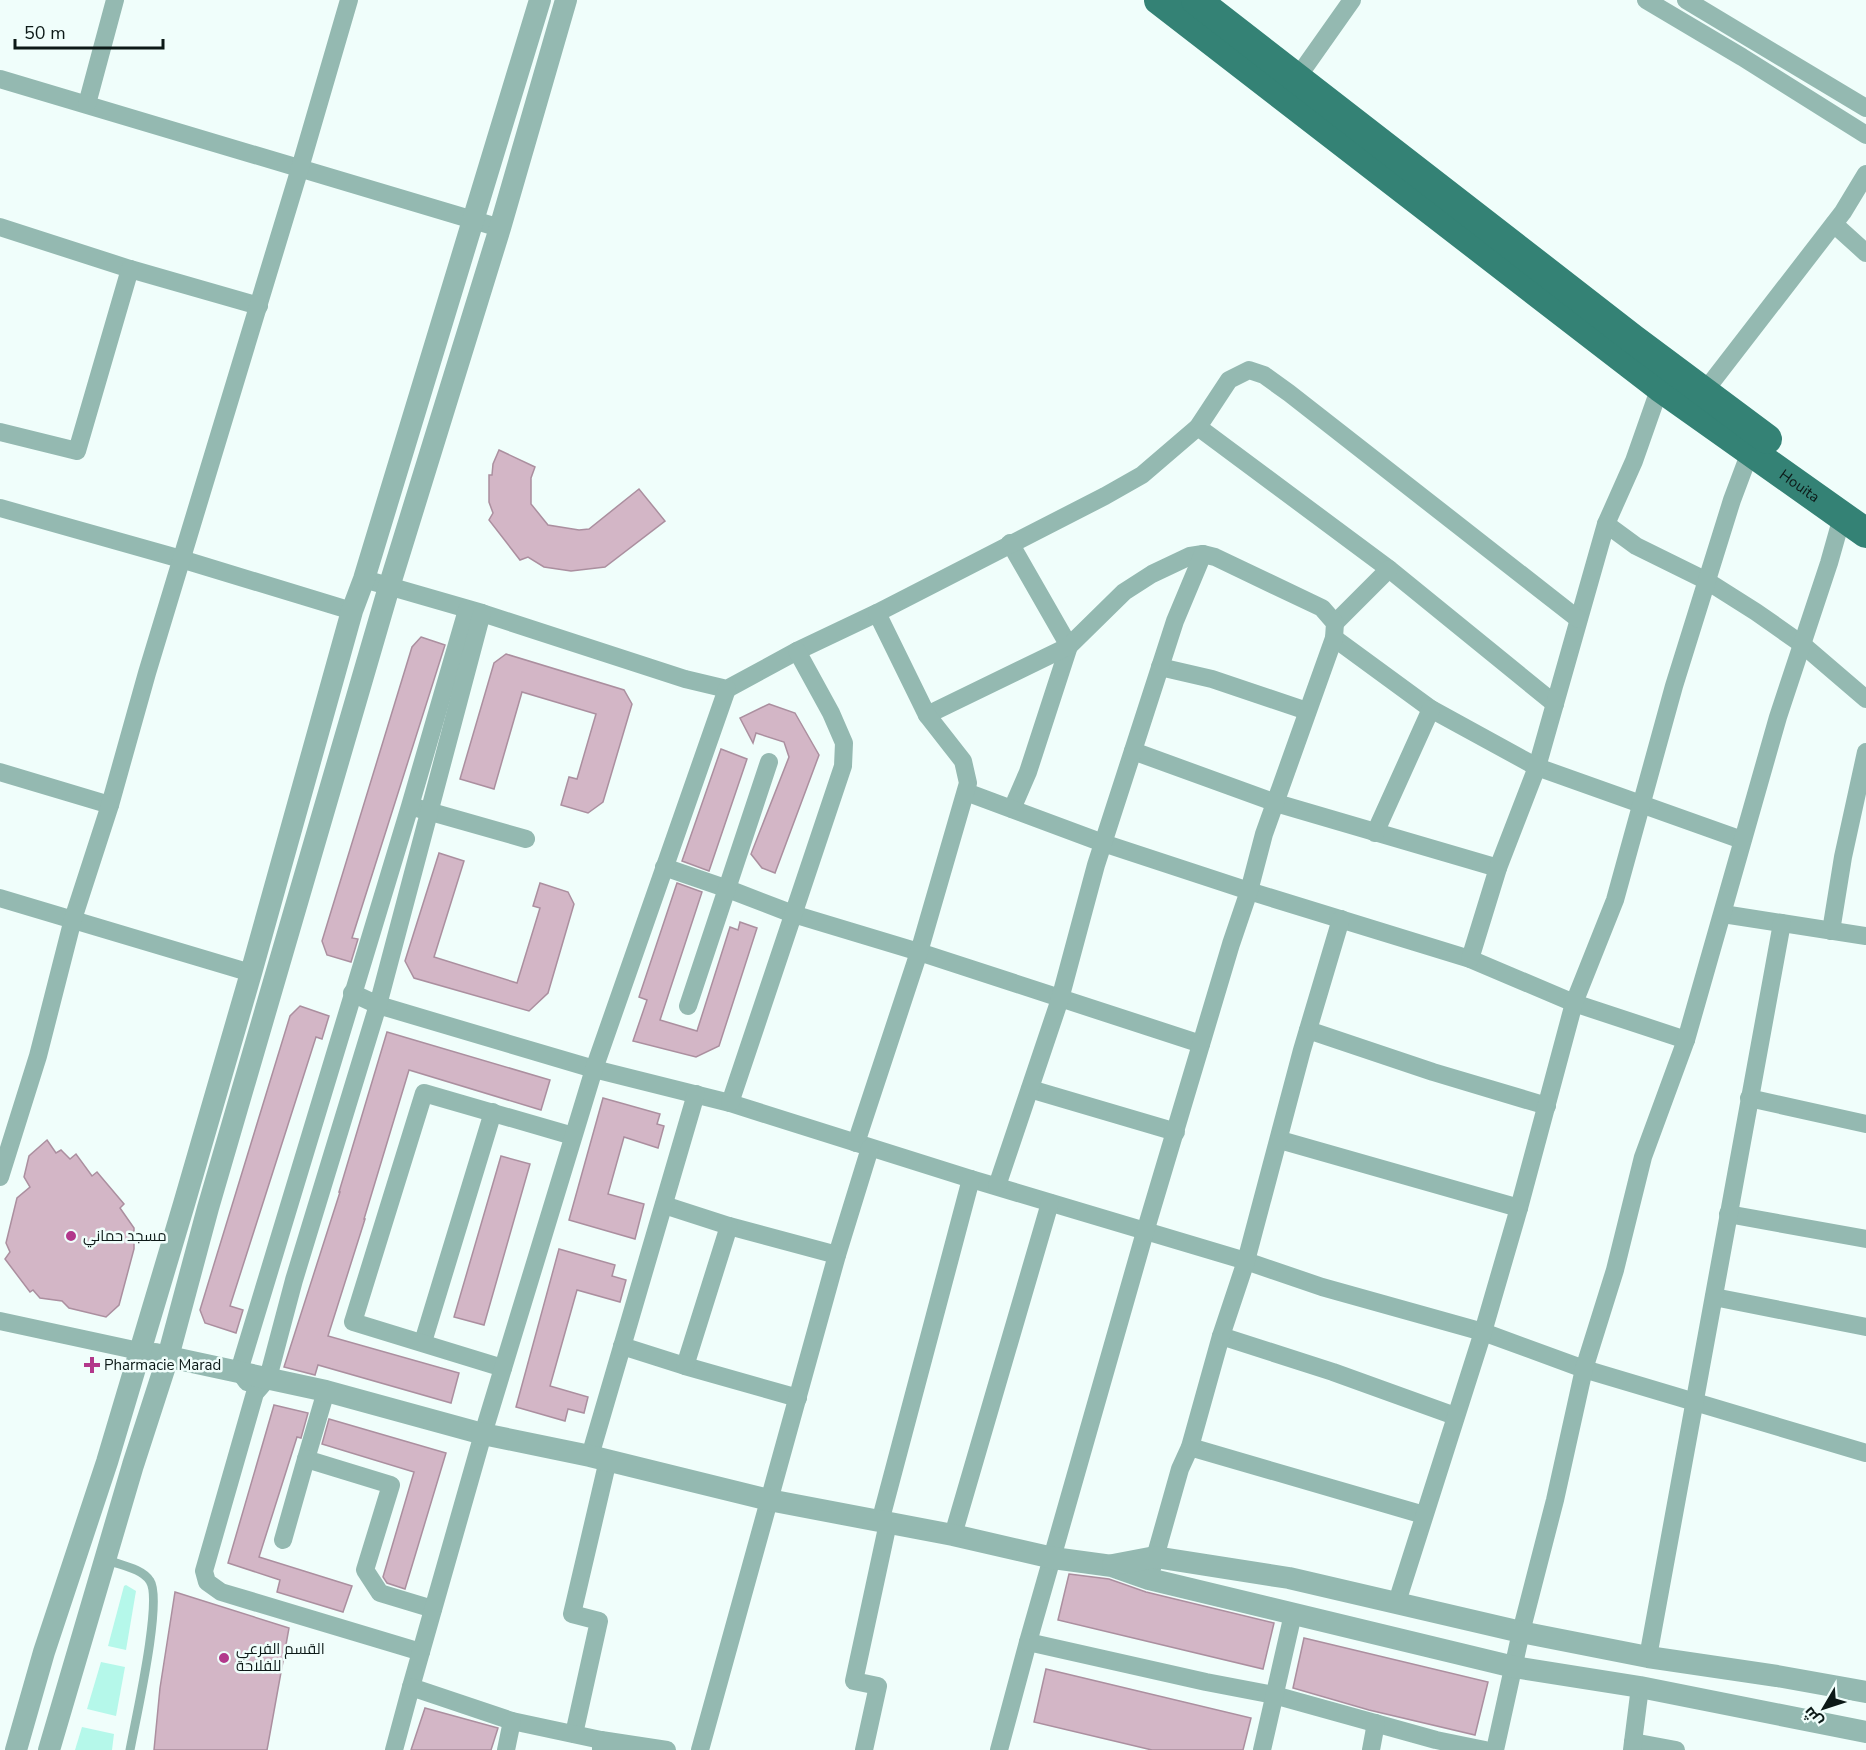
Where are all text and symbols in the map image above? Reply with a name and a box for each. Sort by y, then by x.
scale bar [15,12,164,50]
text: 50 m [24,21,66,45]
street label: Houita [1775,465,1824,507]
place label: مسجد حماني [83,1226,167,1248]
marker: مسجد حماني [64,1229,78,1243]
place label: Pharmacie Marad [104,1355,221,1375]
marker: Pharmacie Marad [85,1358,99,1372]
place label: القسم الفرعي للفلاحة [236,1639,325,1676]
marker: القسم الفرعي للفلاحة [217,1651,231,1665]
north arrow [1794,1678,1854,1738]
text: ش [1798,1702,1828,1732]

